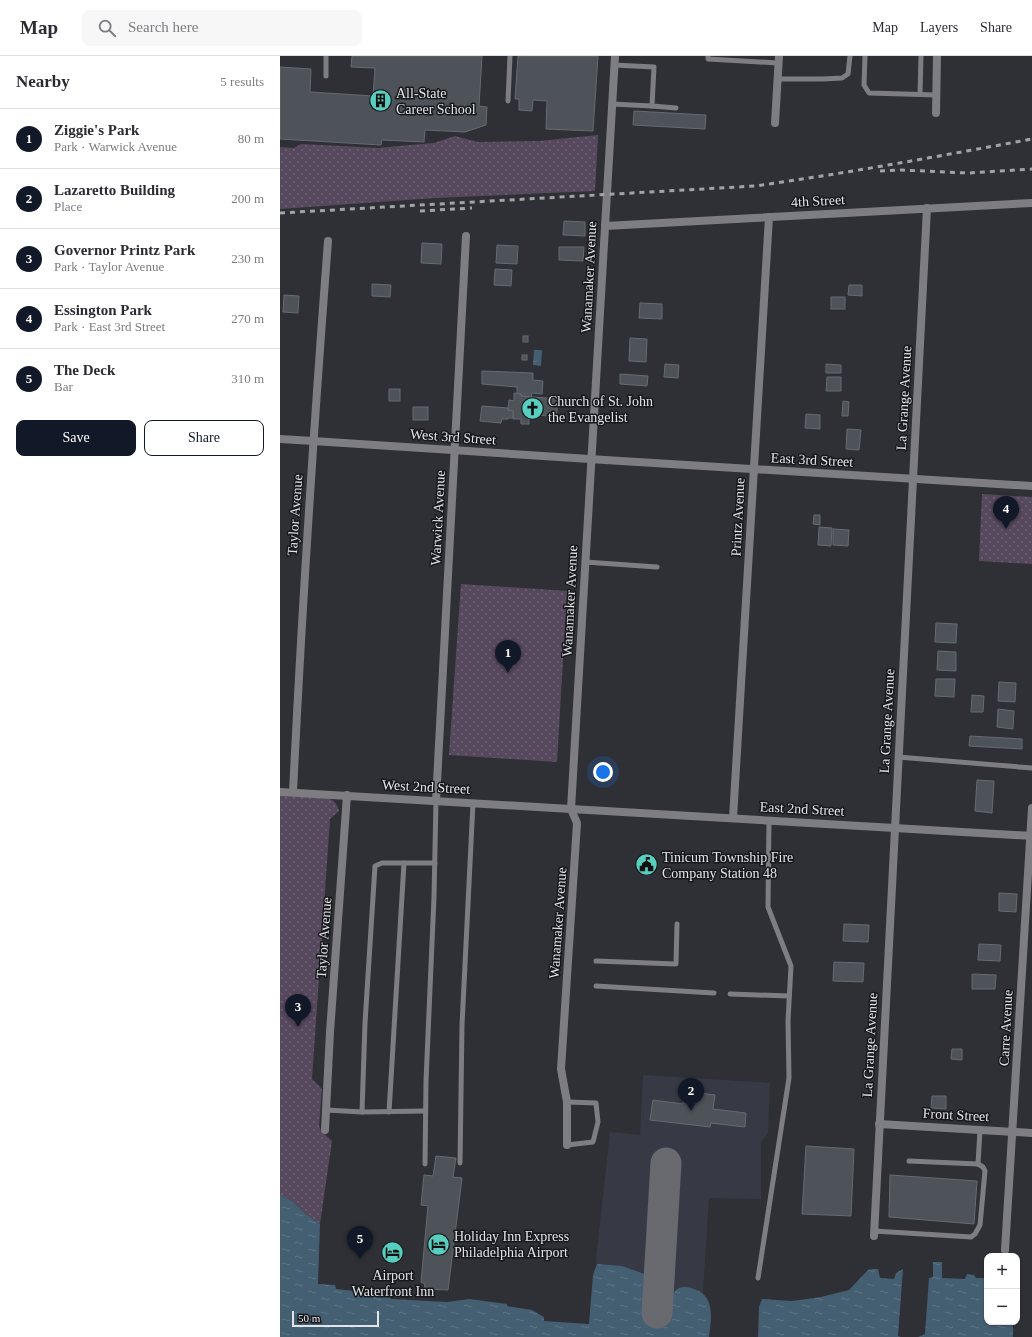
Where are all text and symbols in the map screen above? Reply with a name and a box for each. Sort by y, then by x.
search box [82,10,362,46]
text: Map [20,17,58,38]
icon: search [96,17,118,39]
text: Search here [128,19,198,35]
text: Map [872,20,898,35]
text: Layers [920,20,958,35]
text: Share [980,20,1012,35]
text: Nearby [16,72,70,91]
text: 5 results [220,74,264,89]
place label: All-State Career School [396,86,476,117]
building icon: All-State Career School [367,88,393,114]
text: Ziggie's Park [54,122,139,138]
text: 1 [26,131,32,146]
text: 80 m [238,131,264,146]
text: Park · Warwick Avenue [54,139,177,154]
text: Lazaretto Building [54,182,175,198]
text: 2 [26,191,32,206]
text: 200 m [231,191,264,206]
street label: 4th Street [791,192,845,210]
text: Place [54,199,82,214]
street label: Wanamaker Avenue [579,221,599,333]
text: Governor Printz Park [54,242,195,258]
text: 3 [26,251,32,266]
text: 230 m [231,251,264,266]
text: Park · Taylor Avenue [54,259,164,274]
text: Essington Park [54,302,152,318]
text: 4 [26,311,32,326]
text: 270 m [231,311,264,326]
text: Park · East 3rd Street [54,319,165,334]
street label: La Grange Avenue [894,345,914,451]
text: The Deck [54,362,115,378]
text: 5 [26,371,32,386]
text: 310 m [231,371,264,386]
text: Bar [54,379,73,394]
place label: Church of St. John the Evangelist [548,394,653,425]
church icon: Church of St. John the Evangelist [520,396,546,422]
button: Save [16,420,136,456]
button: Share [144,420,264,456]
street label: West 3rd Street [410,427,497,447]
street label: East 3rd Street [770,450,854,470]
street label: Warwick Avenue [428,470,448,566]
street label: Taylor Avenue [285,474,305,556]
street label: Printz Avenue [728,477,748,557]
pin: 4 [993,496,1019,529]
street label: Wanamaker Avenue [560,545,580,657]
pin: 1 [495,640,521,673]
street label: La Grange Avenue [877,668,897,774]
your location [593,762,613,782]
street label: West 2nd Street [382,777,471,797]
street label: East 2nd Street [759,799,845,819]
place label: Tinicum Township Fire Company Station 48 [662,850,793,881]
public building icon: Tinicum Township Fire Company Station 48 [633,852,659,878]
street label: Wanamaker Avenue [547,867,569,979]
street label: Taylor Avenue [314,897,334,979]
street label: Carre Avenue [997,989,1015,1067]
street label: La Grange Avenue [860,992,880,1098]
pin: 3 [285,994,311,1027]
pin: 2 [678,1078,704,1111]
street label: Front Street [922,1106,990,1124]
pin: 5 [347,1226,373,1259]
place label: Holiday Inn Express Philadelphia Airport [454,1229,569,1260]
hotel icon: Holiday Inn Express Philadelphia Airport [426,1231,452,1257]
hotel icon: Airport Waterfront Inn [380,1240,406,1266]
map controls [984,1253,1020,1325]
button: + [984,1253,1020,1289]
place label: Airport Waterfront Inn [352,1268,434,1299]
button: − [984,1289,1020,1325]
scale bar [292,1309,379,1328]
text: 50 m [298,1312,320,1324]

